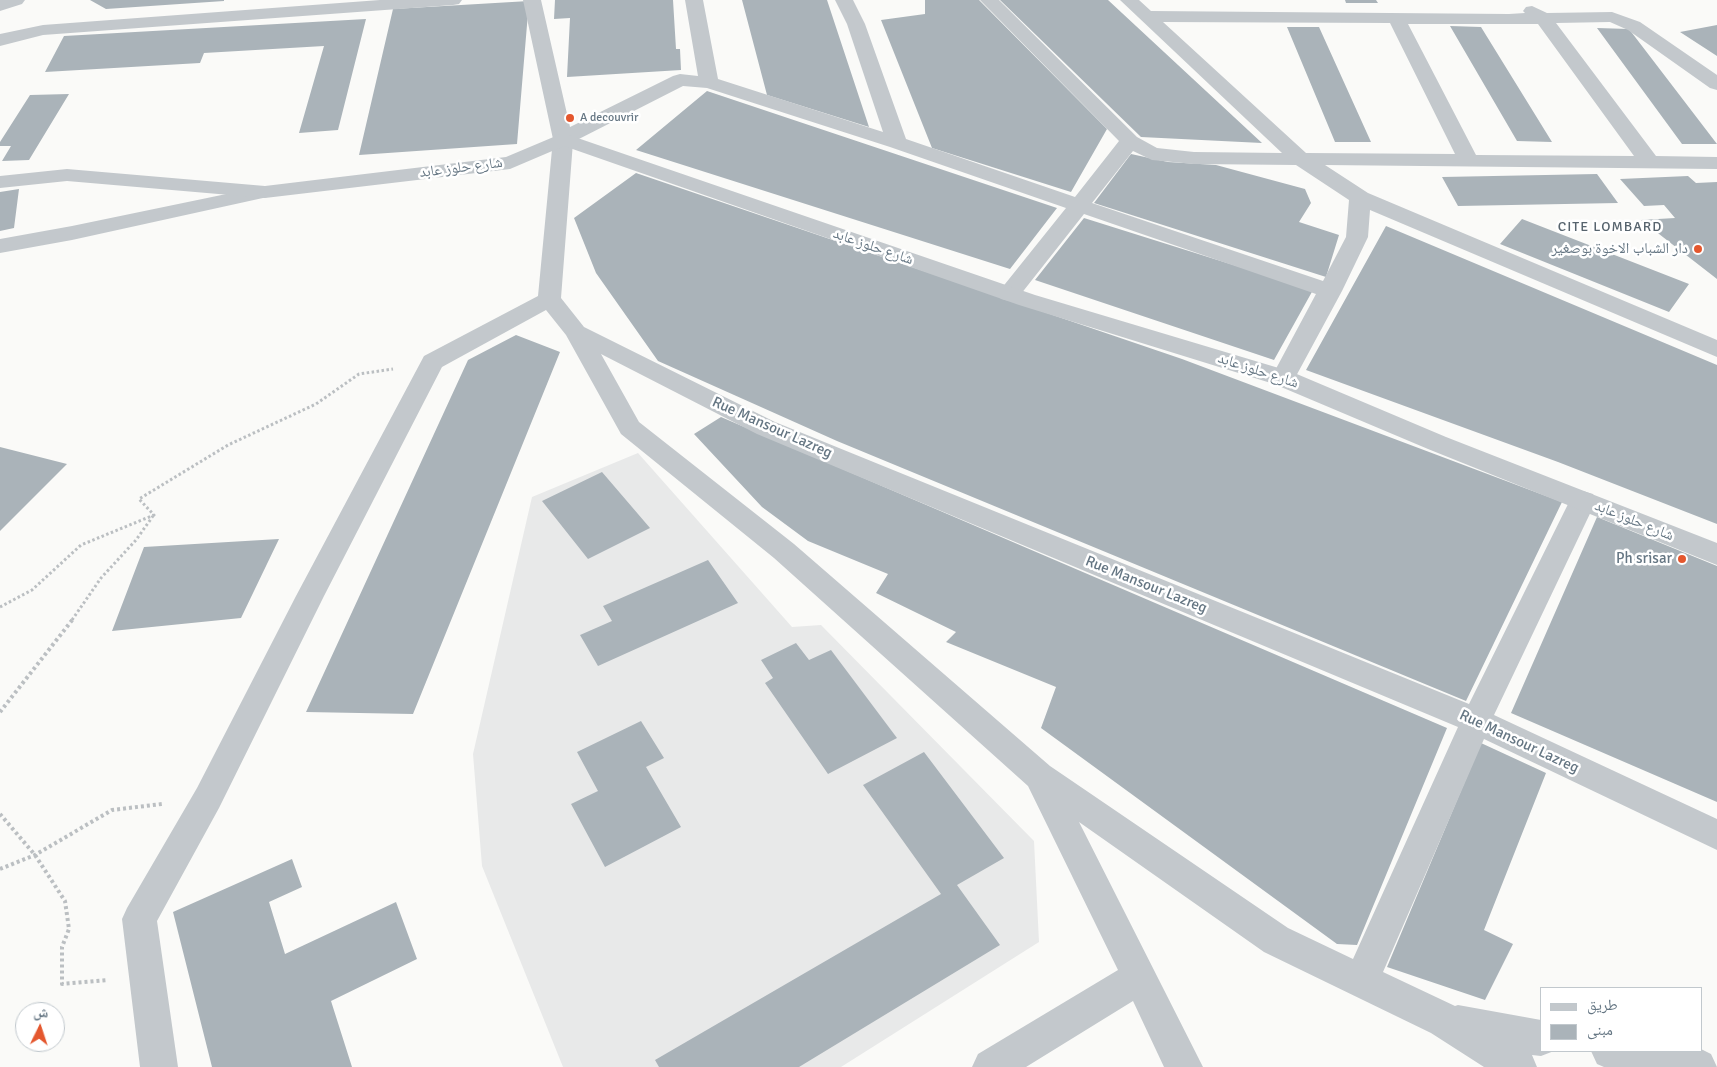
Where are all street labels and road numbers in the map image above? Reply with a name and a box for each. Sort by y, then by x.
street label: شارع حلوز عابد [418,154,504,182]
street label: شارع حلوز عابد [830,225,916,269]
street label: شارع حلوز عابد [1215,350,1301,392]
street label: Rue Mansour Lazreg [709,393,835,463]
street label: شارع حلوز عابد [1592,497,1676,545]
street label: Rue Mansour Lazreg [1083,552,1209,618]
street label: Rue Mansour Lazreg [1456,706,1582,778]

